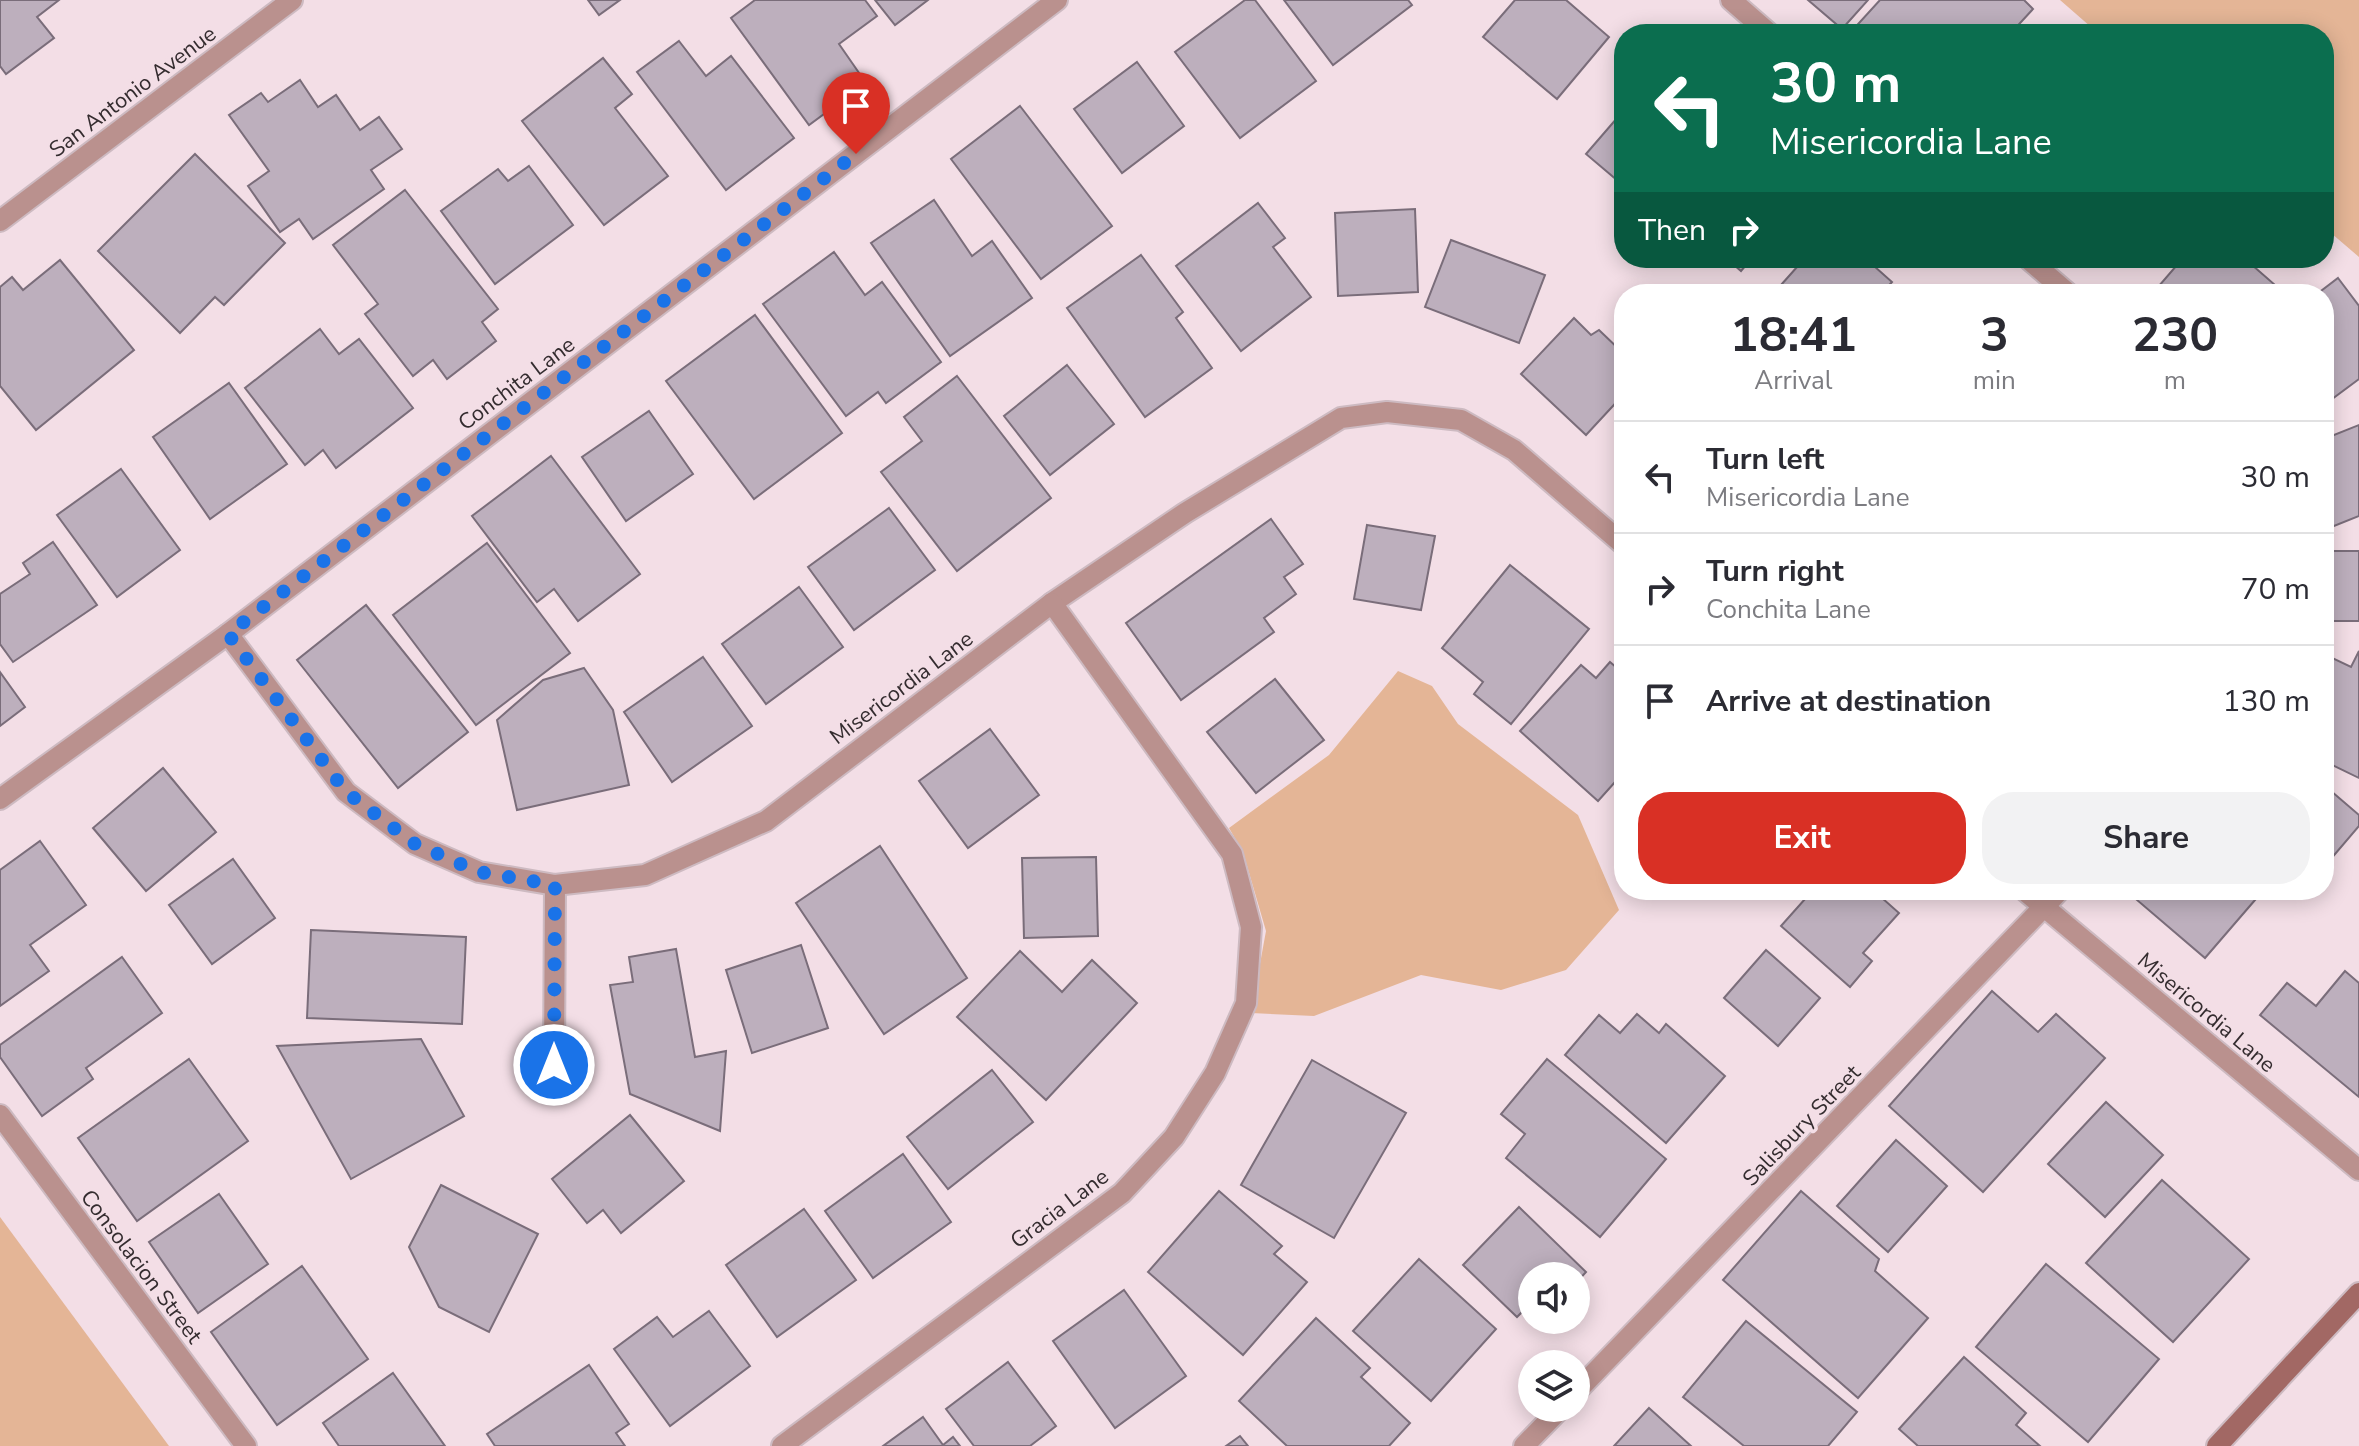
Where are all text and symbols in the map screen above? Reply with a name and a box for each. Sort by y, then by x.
street label: San Antonio Avenue [43,19,222,165]
text: 30 m [1770,45,1901,122]
icon: left [1638,56,1742,160]
pin [822,72,890,154]
icon: arrive [834,84,878,128]
text: Misericordia Lane [1770,118,2052,167]
icon: right [1722,208,1766,252]
text: Then [1638,210,1706,251]
text: 18:41 [1730,302,1857,368]
text: 3 [1980,302,2009,368]
text: 230 [2132,302,2218,368]
street label: Conchita Lane [452,330,581,438]
text: Arrival [1754,363,1833,398]
text: min [1973,363,2016,398]
text: m [2164,363,2186,398]
text: Turn left [1706,439,1824,480]
icon: left [1638,455,1682,499]
text: 30 m [2241,457,2310,498]
text: Misericordia Lane [1706,480,1909,515]
text: Turn right [1706,551,1844,592]
icon: right [1638,567,1682,611]
text: 70 m [2241,569,2310,610]
text: Conchita Lane [1706,592,1871,627]
street label: Misericordia Lane [824,624,979,752]
icon: arrive [1638,679,1682,723]
text: Arrive at destination [1706,681,1991,722]
text: 130 m [2223,681,2310,722]
button: Exit [1638,792,1966,884]
button: Share [1982,792,2310,884]
street label: Misericordia Lane [2131,946,2282,1080]
position arrow [512,1023,596,1107]
street label: Salisbury Street [1736,1058,1868,1193]
street label: Gracia Lane [1004,1162,1115,1256]
street label: Consolacion Street [73,1184,209,1350]
map controls [1518,1262,1590,1422]
button: sound [1518,1262,1590,1334]
button: layers [1518,1350,1590,1422]

